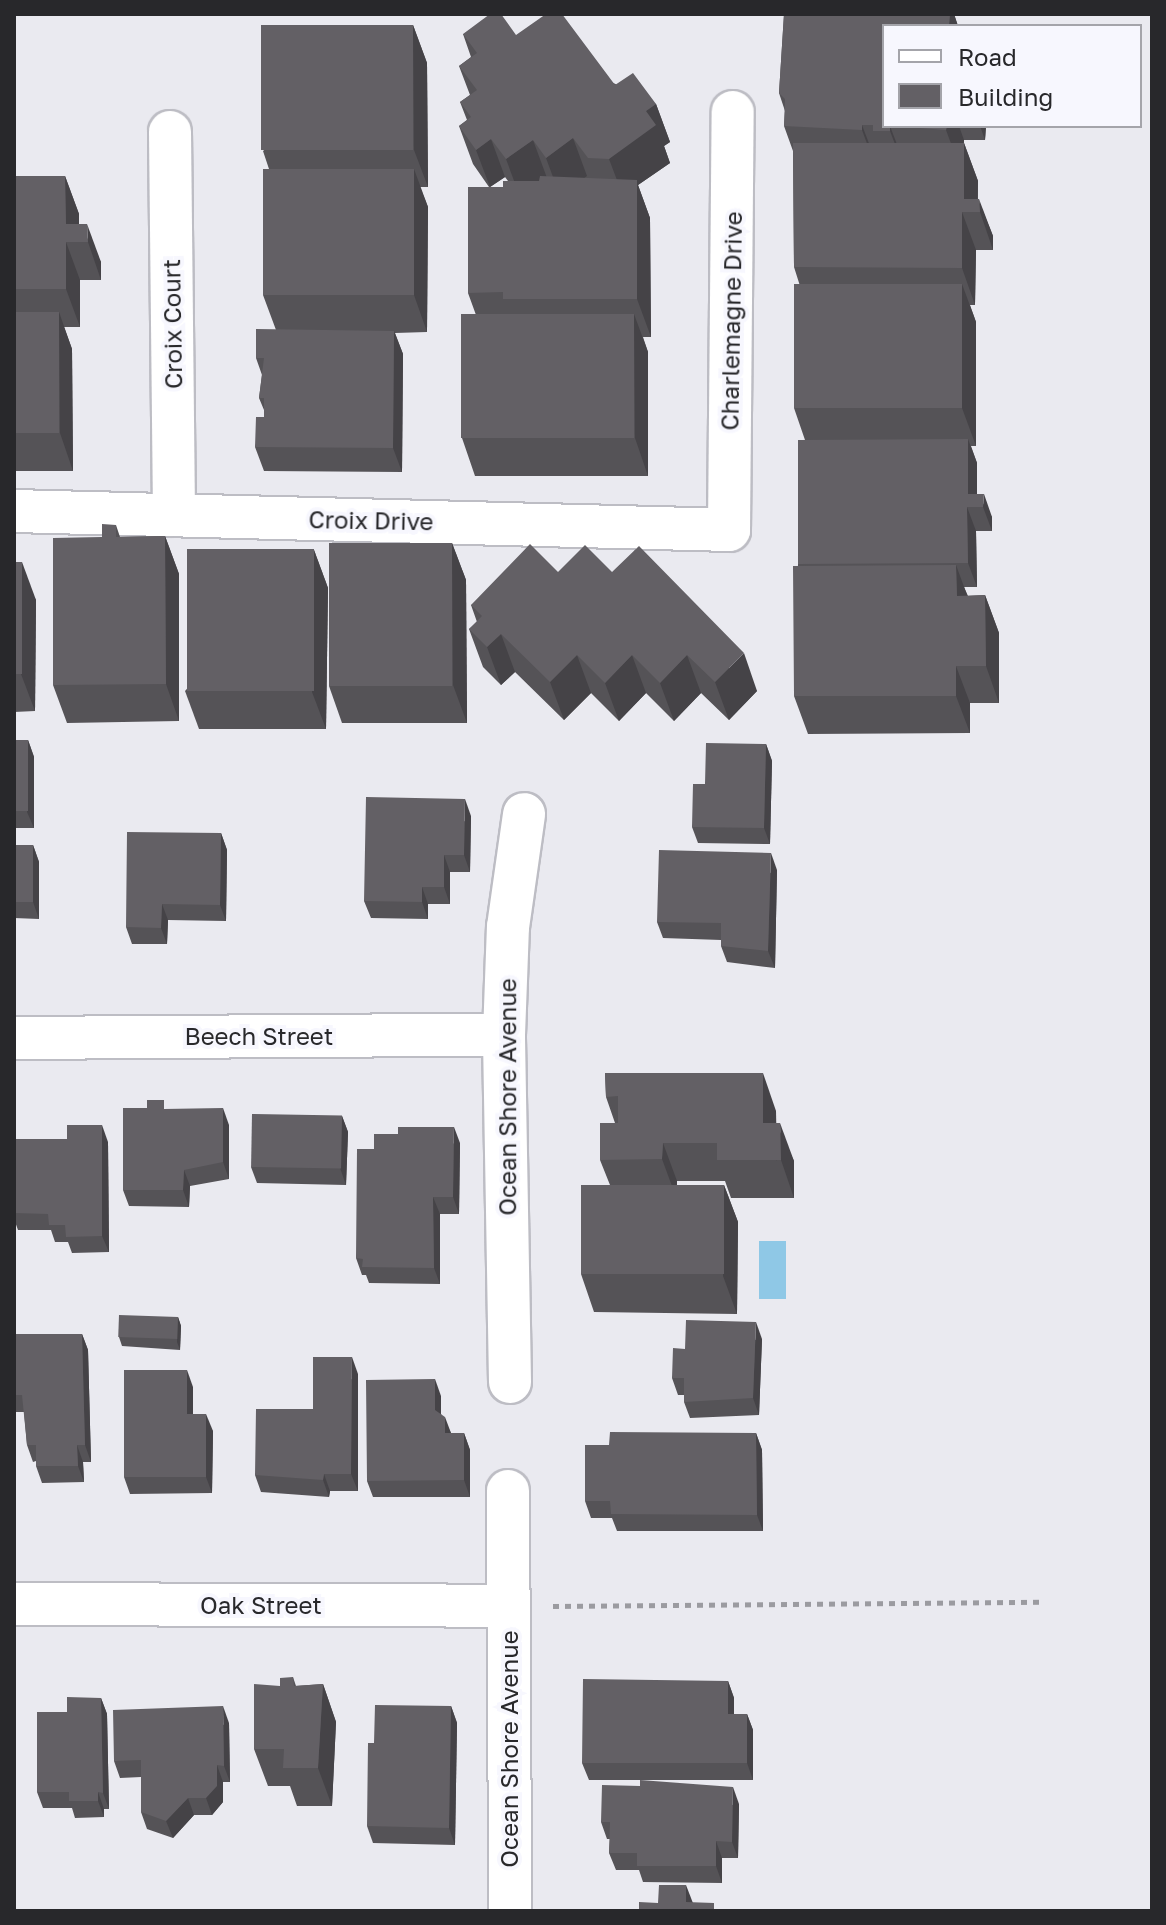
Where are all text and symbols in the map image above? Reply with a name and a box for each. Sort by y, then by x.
legend [882,24,1142,128]
text: Road [958,42,1017,71]
text: Building [958,82,1053,111]
street label: Charlemagne Drive [715,211,747,431]
street label: Croix Court [156,259,188,389]
street label: Croix Drive [308,505,434,535]
street label: Ocean Shore Avenue [493,978,521,1216]
street label: Beech Street [185,1022,333,1050]
street label: Oak Street [200,1591,322,1619]
street label: Ocean Shore Avenue [495,1630,523,1868]

